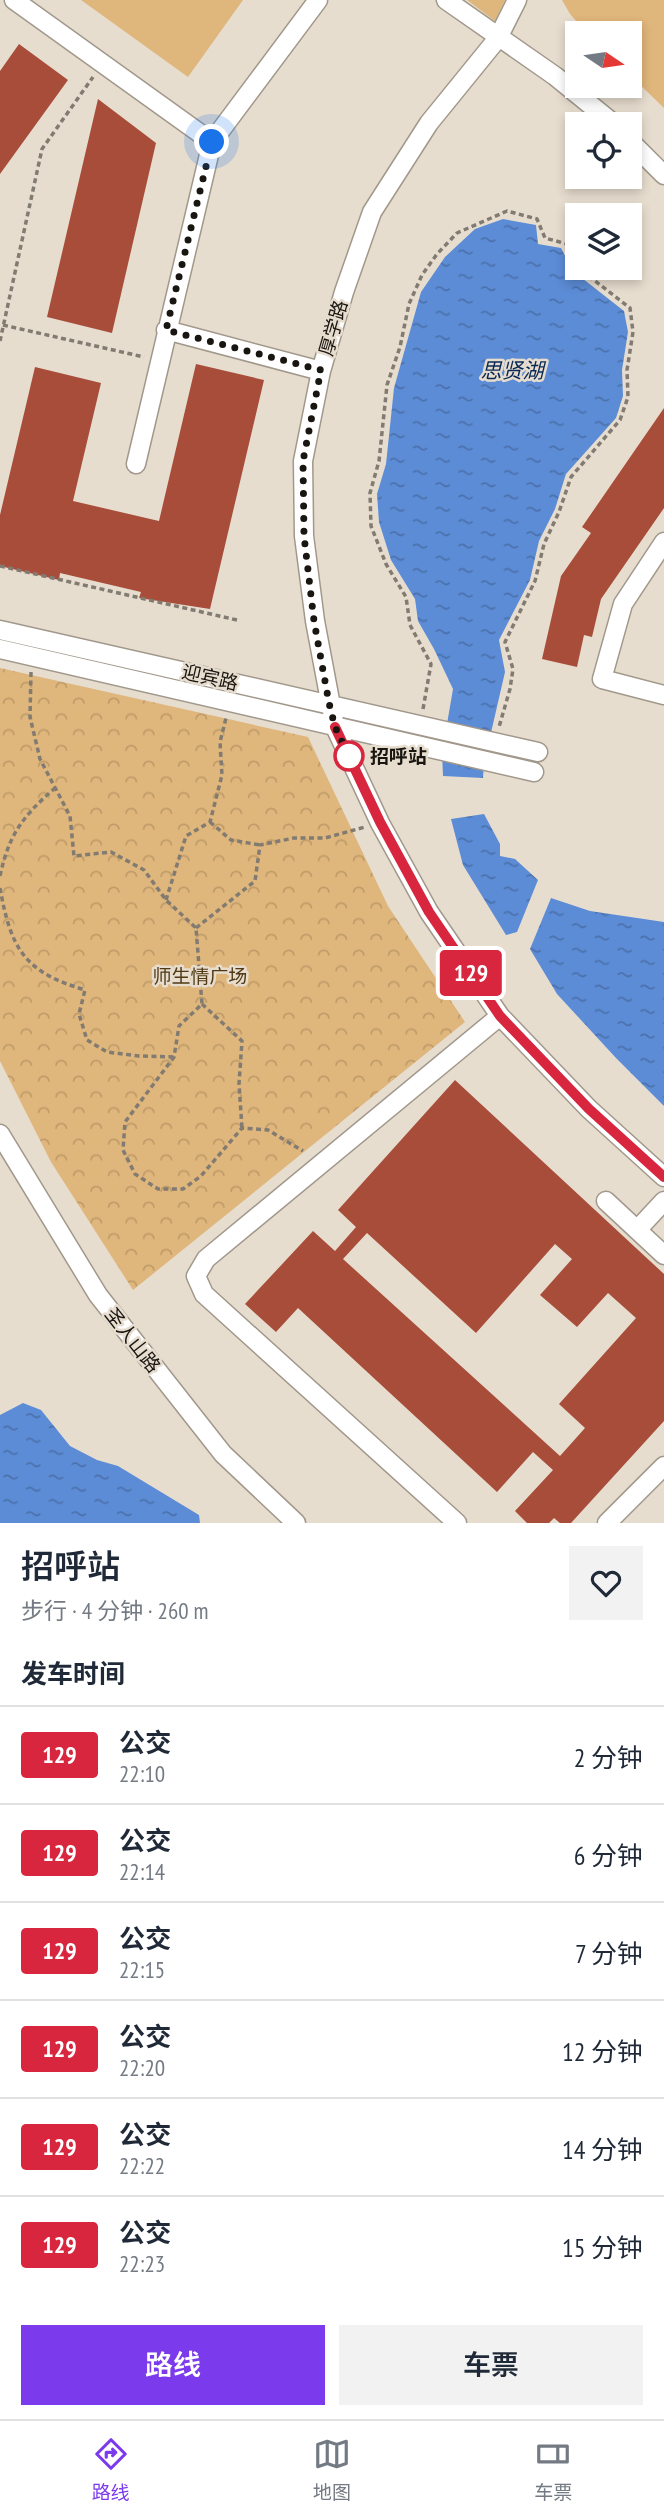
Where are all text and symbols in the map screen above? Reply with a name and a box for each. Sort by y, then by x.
north arrow [565,21,642,98]
map controls [565,21,642,280]
button: locate [565,112,642,189]
your location [194,124,229,159]
button: layers [565,203,642,280]
street label: 厚学路 [314,297,352,359]
water label: 思贤湖 [481,357,546,384]
street label: 迎宾路 [180,659,240,695]
marker: 招呼站 [334,741,364,771]
place label: 招呼站 [370,744,427,768]
line badge: 129 [431,950,511,996]
text: 129 [454,957,488,988]
park label: 师生情广场 [152,964,248,988]
street label: 圣人山路 [100,1303,166,1377]
text: 招呼站 [21,1544,120,1587]
button: heart [569,1546,643,1620]
text: 步行 · 4 分钟 · 260 m [21,1596,208,1625]
text: 发车时间 [21,1657,125,1690]
text: 公交 [119,1726,171,1759]
text: 129 [42,1739,77,1770]
text: 2 分钟 [574,1741,643,1774]
text: 22:10 [119,1759,165,1788]
text: 公交 [119,1824,171,1857]
text: 129 [42,1837,77,1868]
text: 6 分钟 [574,1839,643,1872]
text: 22:14 [119,1857,165,1886]
text: 公交 [119,1922,171,1955]
text: 129 [42,1935,77,1966]
text: 7 分钟 [575,1937,643,1970]
text: 22:15 [119,1955,165,1984]
text: 公交 [119,2020,171,2053]
text: 129 [42,2033,77,2064]
text: 12 分钟 [562,2035,643,2068]
text: 22:20 [119,2053,165,2082]
text: 公交 [119,2118,171,2151]
text: 129 [42,2131,77,2162]
text: 14 分钟 [562,2133,643,2166]
text: 22:22 [119,2151,165,2180]
text: 公交 [119,2216,171,2249]
text: 129 [42,2229,77,2260]
text: 15 分钟 [562,2231,643,2264]
text: 22:23 [119,2249,165,2278]
button: 路线 [21,2325,325,2405]
button: 车票 [339,2325,643,2405]
tab: 路线 [92,2435,130,2504]
tab: 地图 [313,2435,351,2504]
tab: 车票 [534,2435,572,2504]

